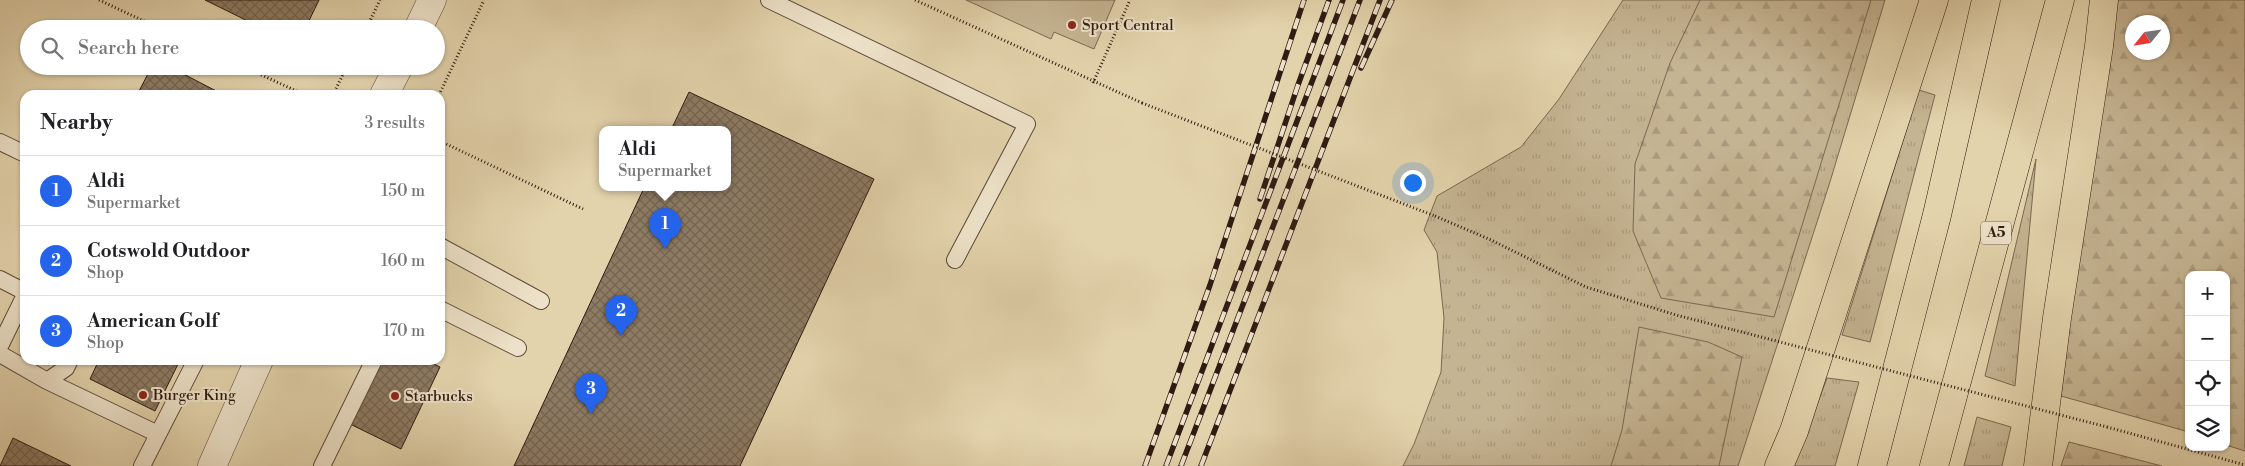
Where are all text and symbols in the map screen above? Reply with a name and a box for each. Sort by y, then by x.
north arrow [2125,15,2170,60]
place label: Sport Central [1082,16,1174,35]
marker: Sport Central [1066,19,1078,31]
search box [20,20,445,75]
icon: search [38,34,66,62]
text: Search here [78,36,179,60]
text: Nearby [40,110,113,136]
text: 3 results [364,113,425,133]
popup [599,126,731,191]
text: Aldi [618,137,656,161]
text: Supermarket [618,161,712,181]
text: Aldi [87,169,125,193]
your location [1400,170,1426,196]
text: 1 [52,181,60,201]
text: 150 m [381,181,425,201]
text: Supermarket [87,193,181,213]
pin: 1 [649,208,681,249]
road number: A5 [1981,222,2011,244]
text: Cotswold Outdoor [87,239,250,263]
text: 2 [51,251,61,271]
text: 160 m [381,251,425,271]
text: Shop [87,263,124,283]
map controls [2185,271,2230,451]
button: + [2185,271,2230,316]
pin: 2 [605,295,637,336]
text: American Golf [87,309,218,333]
button: − [2185,316,2230,361]
text: 3 [51,321,61,341]
text: 170 m [383,321,425,341]
text: Shop [87,333,124,353]
button: locate [2185,361,2230,406]
pin: 3 [575,373,607,414]
place label: Burger King [152,386,236,405]
place label: Starbucks [405,387,473,406]
marker: Burger King [137,389,149,401]
marker: Starbucks [389,390,401,402]
button: layers [2185,406,2230,451]

